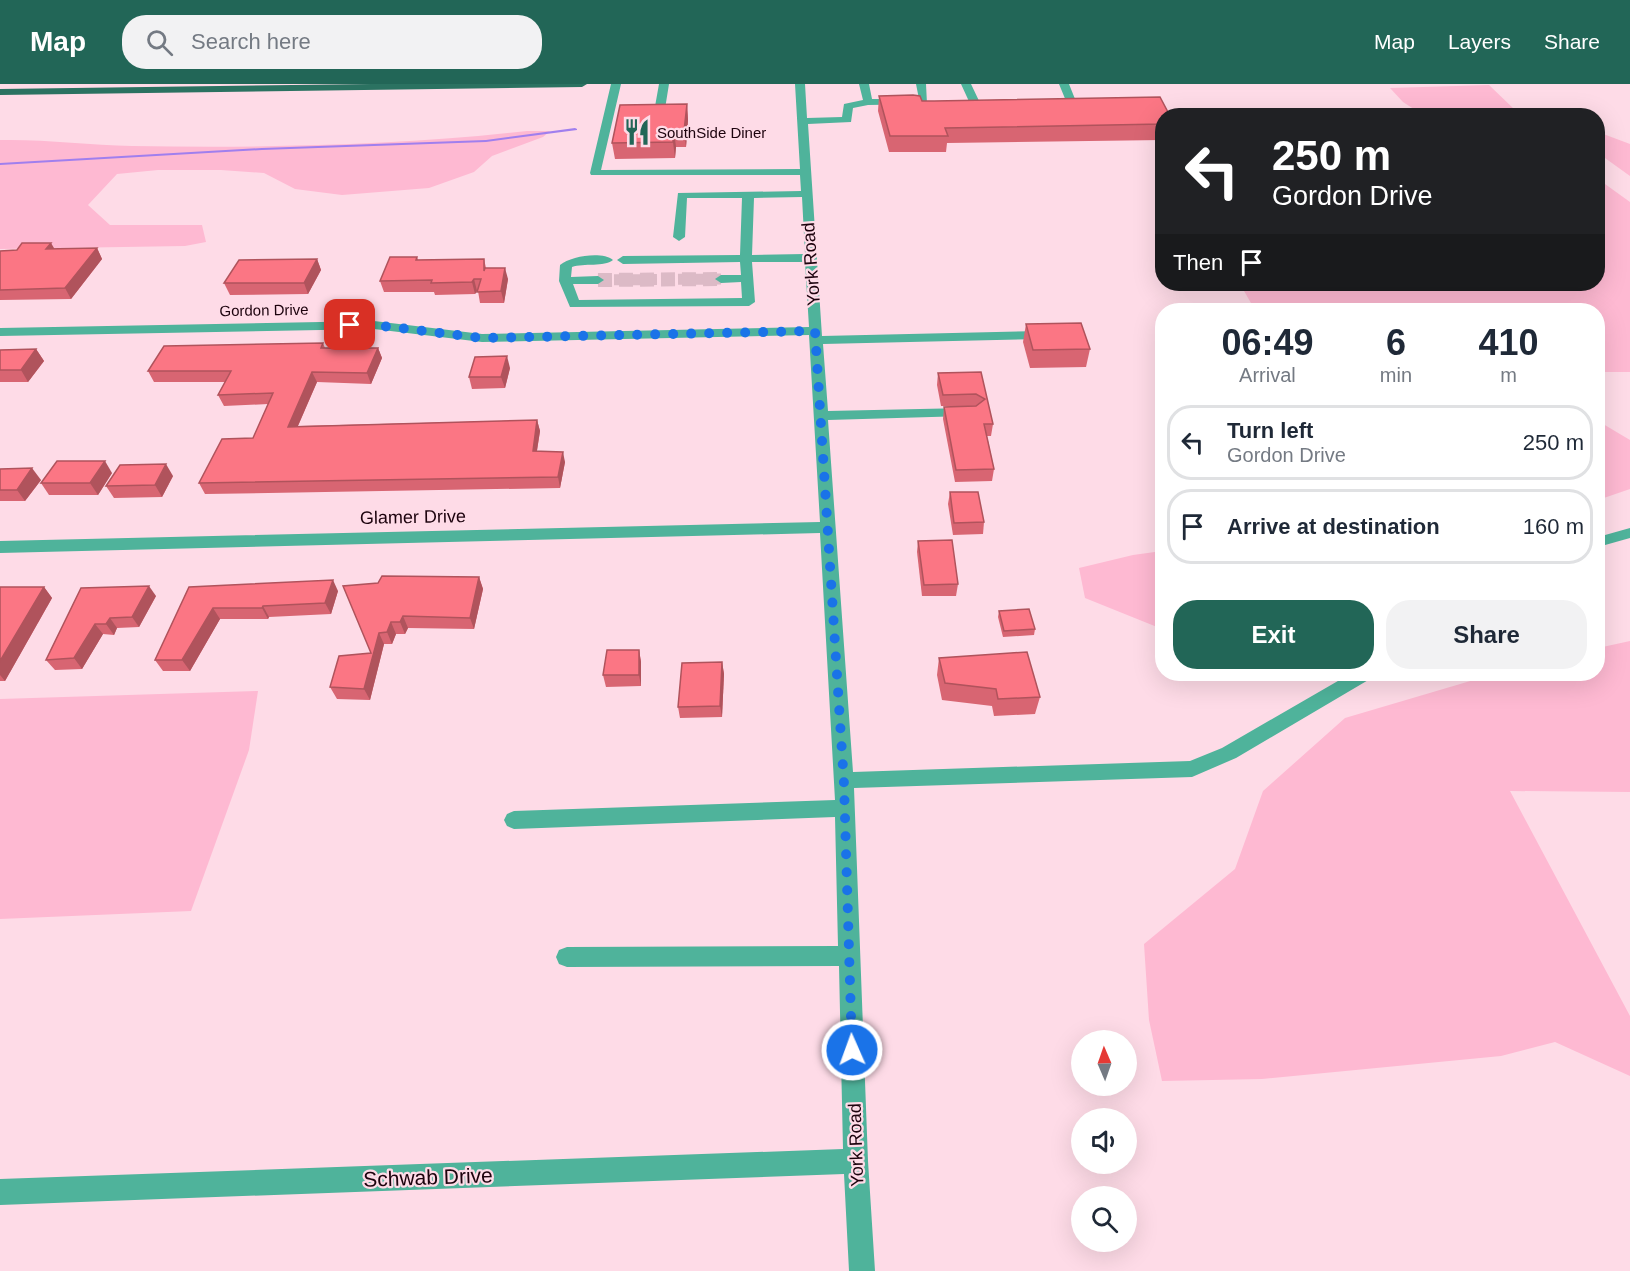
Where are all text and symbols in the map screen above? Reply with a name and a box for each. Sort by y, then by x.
search box [122,15,542,69]
text: Map [30,26,86,57]
icon: search [143,26,176,59]
text: Search here [191,29,311,54]
text: Map [1374,30,1415,53]
text: Layers [1448,30,1511,53]
text: Share [1544,30,1600,53]
restaurant icon: SouthSide Diner [622,117,652,147]
place label: SouthSide Diner [657,124,766,141]
icon: left [1173,132,1251,210]
text: 250 m [1272,132,1391,179]
text: Gordon Drive [1272,181,1433,211]
street label: York Road [798,222,824,306]
icon: arrive [1235,246,1268,279]
text: Then [1173,250,1223,275]
pin [324,299,375,350]
street label: Gordon Drive [219,301,309,319]
icon: arrive [333,308,366,341]
text: 06:49 [1221,322,1313,363]
text: 6 [1386,322,1406,363]
text: 410 [1478,322,1539,363]
text: Arrival [1239,364,1296,386]
text: min [1380,364,1412,386]
text: m [1500,364,1517,386]
text: Turn left [1227,418,1313,443]
icon: left [1176,426,1209,459]
text: 250 m [1523,430,1584,455]
text: Gordon Drive [1227,444,1346,466]
street label: Glamer Drive [360,506,466,528]
icon: arrive [1176,510,1209,543]
text: Arrive at destination [1227,514,1440,539]
text: 160 m [1523,514,1584,539]
button: Exit [1173,600,1374,669]
button: Share [1386,600,1587,669]
position arrow [820,1018,884,1082]
north arrow [1071,1030,1137,1096]
map controls [1071,1030,1137,1252]
street label: York Road [845,1103,867,1187]
button: sound [1071,1108,1137,1174]
street label: Schwab Drive [363,1163,493,1191]
button: search [1071,1186,1137,1252]

